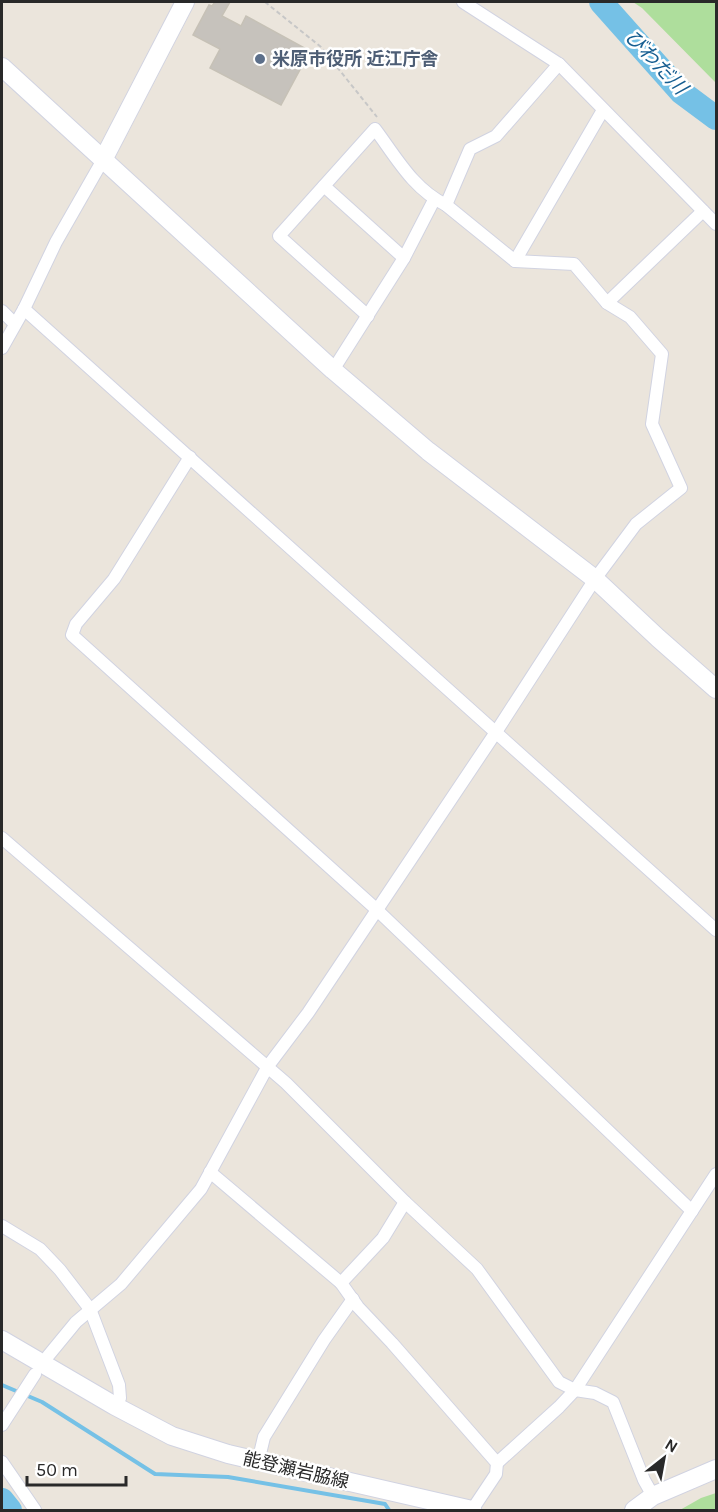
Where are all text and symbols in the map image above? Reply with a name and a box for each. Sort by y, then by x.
water label: びわだ川 [620,25,693,101]
place label: 米原市役所 近江庁舎 [272,48,439,70]
marker: 米原市役所 近江庁舎 [253,52,267,66]
north arrow [634,1428,694,1488]
text: N [662,1434,681,1457]
street label: 能登瀬岩脇線 [241,1447,351,1493]
scale bar [27,1449,126,1487]
text: 50 m [36,1459,78,1481]

